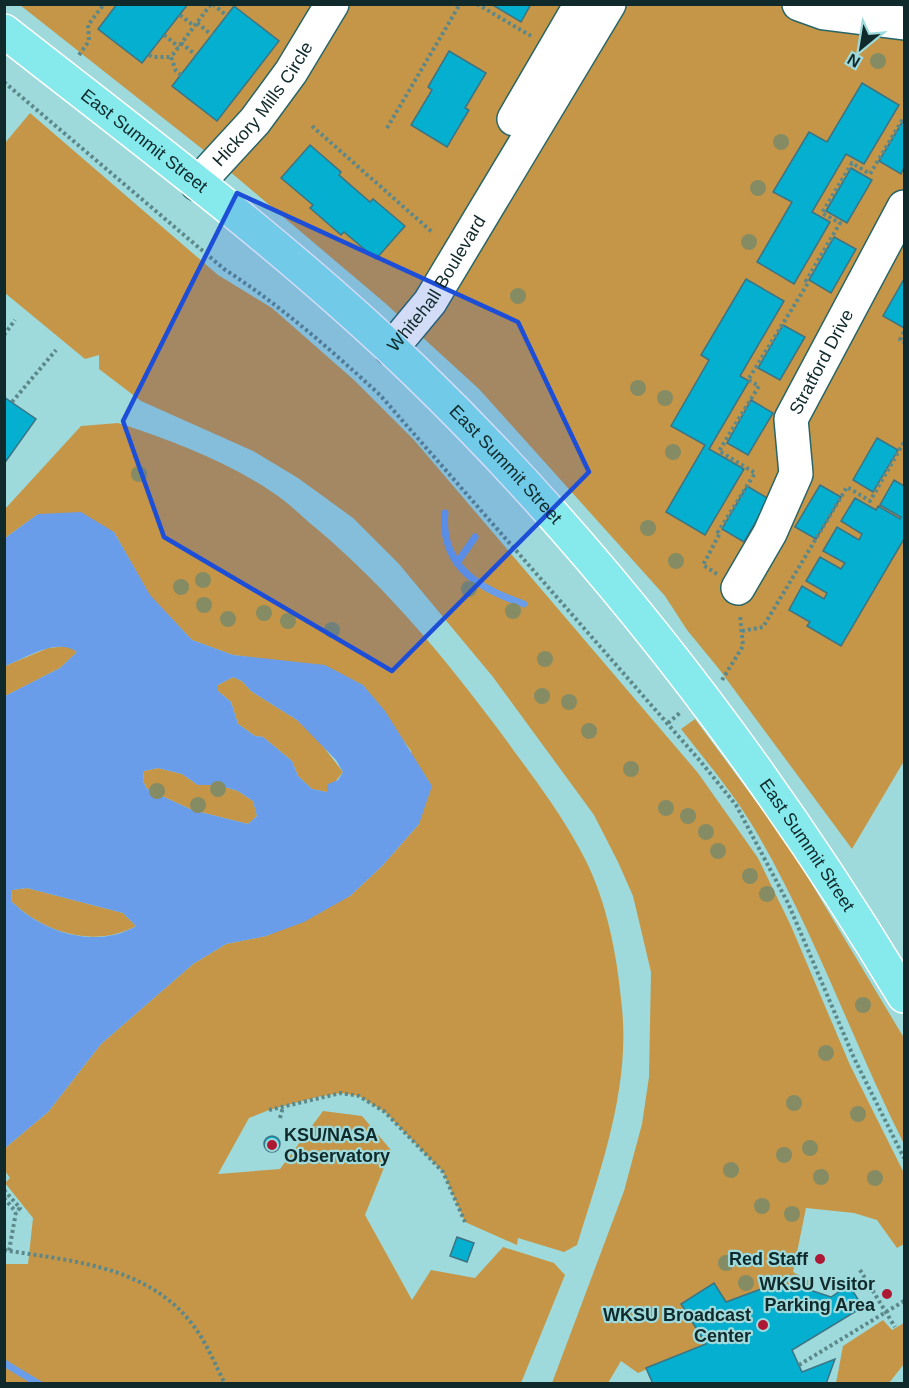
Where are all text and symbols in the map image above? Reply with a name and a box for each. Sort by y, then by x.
north arrow [831,18,891,78]
street label: Hickory Mills Circle [209,38,317,170]
text: N [844,50,863,71]
street label: East Summit Street [77,85,211,197]
street label: Whitehall Boulevard [383,212,490,355]
street label: Stratford Drive [785,306,858,418]
street label: East Summit Street [445,401,566,528]
street label: East Summit Street [755,775,859,915]
place label: KSU/NASA Observatory [284,1125,390,1166]
marker: KSU/NASA Observatory [265,1138,279,1152]
place label: Red Staff [729,1249,809,1269]
marker: Red Staff [813,1252,827,1266]
place label: WKSU Visitor Parking Area [759,1274,876,1315]
marker: WKSU Visitor Parking Area [880,1287,894,1301]
place label: WKSU Broadcast Center [603,1305,751,1346]
marker: WKSU Broadcast Center [756,1318,770,1332]

